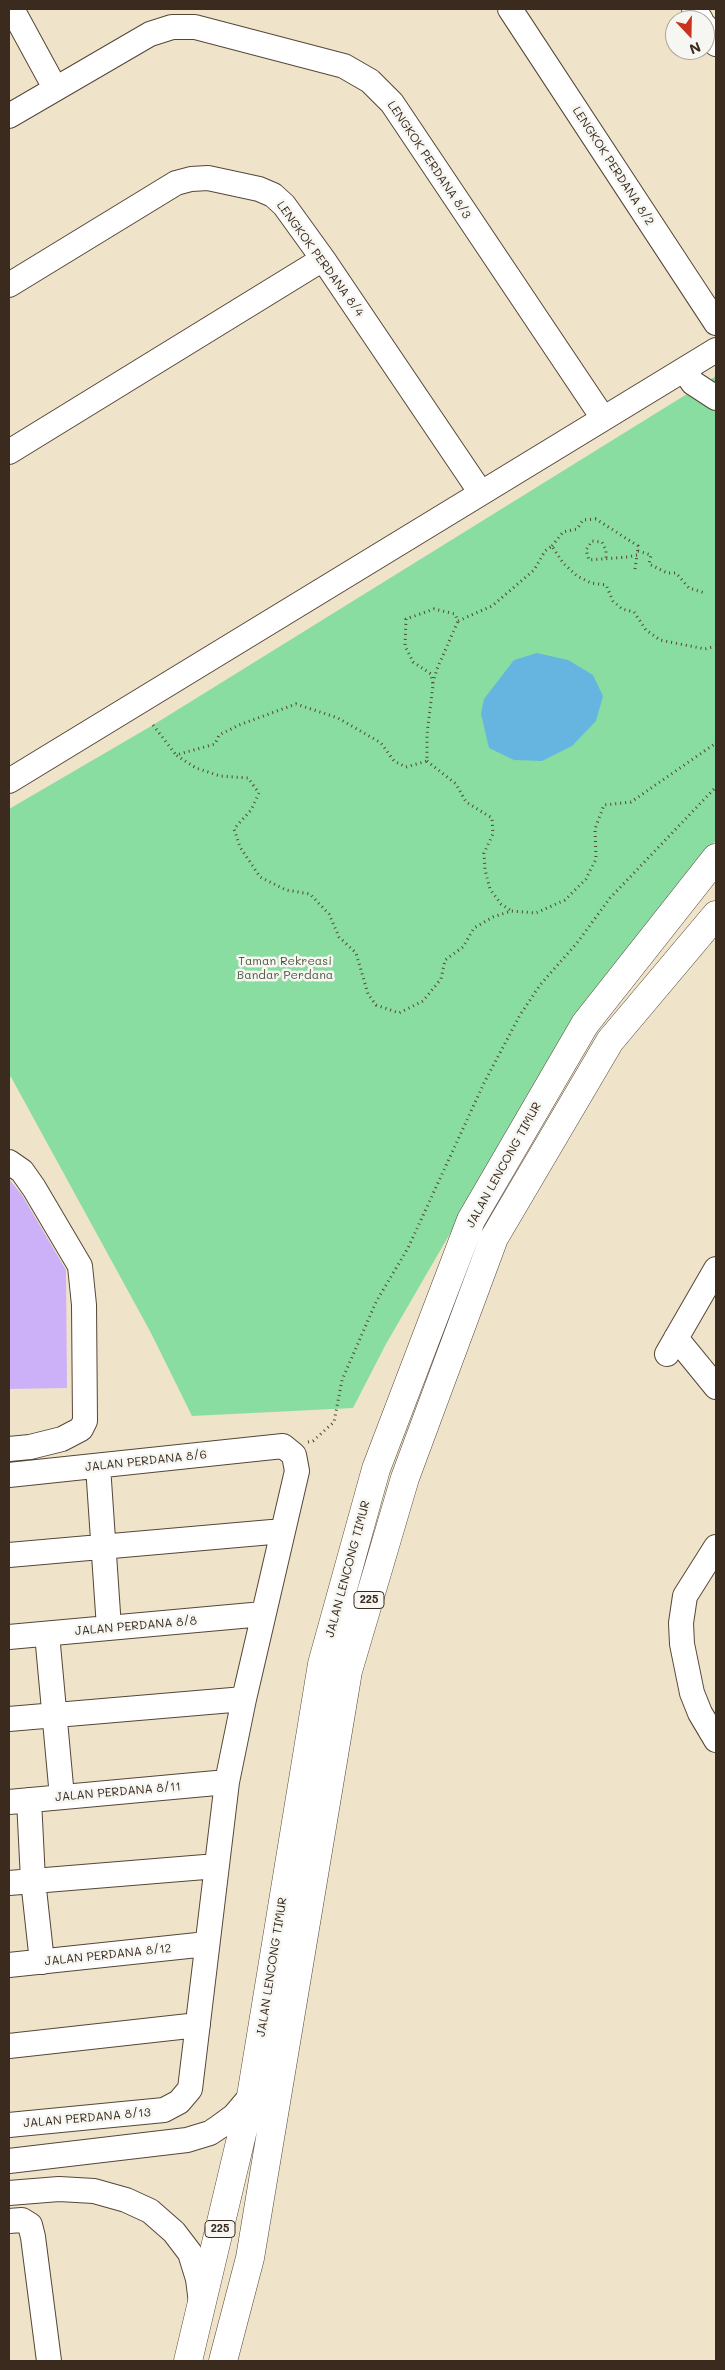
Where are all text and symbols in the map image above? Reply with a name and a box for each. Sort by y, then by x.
north arrow [665,10,715,60]
text: N [687,38,704,59]
street label: LENGKOK PERDANA 8/3 [384,98,474,222]
street label: LENGKOK PERDANA 8/2 [569,104,657,228]
street label: LENGKOK PERDANA 8/4 [273,199,367,319]
park label: Taman Rekreasi Bandar Perdana [237,954,333,982]
street label: JALAN LENCONG TIMUR [463,1100,545,1230]
street label: JALAN PERDANA 8/6 [84,1447,208,1475]
street label: JALAN LENCONG TIMUR [323,1499,373,1639]
road number: 225 [354,1592,384,1608]
street label: JALAN PERDANA 8/8 [74,1613,198,1639]
street label: JALAN PERDANA 8/11 [55,1779,181,1805]
street label: JALAN LENCONG TIMUR [254,1896,290,2038]
street label: JALAN PERDANA 8/12 [44,1941,172,1969]
street label: JALAN PERDANA 8/13 [23,2105,151,2131]
road number: 225 [205,2220,235,2238]

